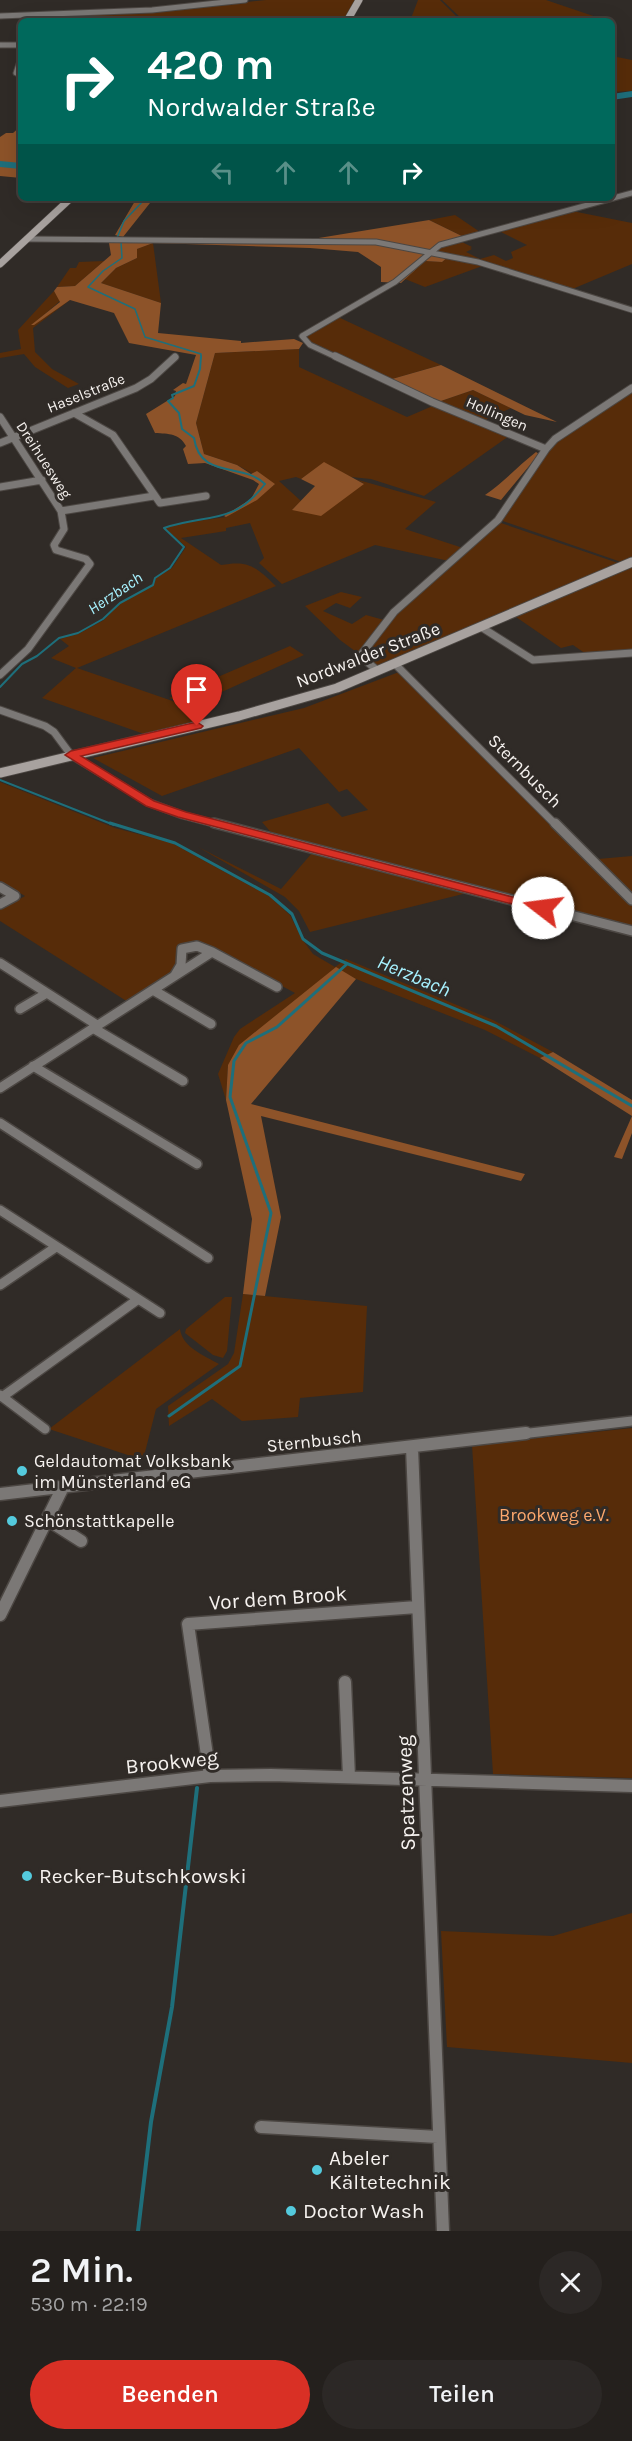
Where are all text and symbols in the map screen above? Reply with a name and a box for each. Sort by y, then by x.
text: 420 m [147,40,274,90]
icon: right [48,42,126,120]
text: Nordwalder Straße [147,91,376,123]
icon: left [206,156,239,189]
icon: ahead [269,156,302,189]
icon: ahead [332,156,365,189]
icon: right [395,156,428,189]
street label: Haselstraße [45,369,127,417]
street label: Hollingen [463,393,531,435]
street label: Dreihuesweg [12,418,76,502]
water label: Herzbach [84,568,146,618]
street label: Nordwalder Straße [293,617,443,693]
pin [171,664,222,726]
icon: arrive [180,673,213,706]
street label: Sternbusch [483,729,567,813]
position arrow [511,876,575,940]
water label: Herzbach [374,950,454,1002]
street label: Sternbusch [265,1425,363,1457]
place label: Geldautomat Volksbank im Münsterland eG [34,1450,231,1493]
marker: Geldautomat Volksbank im Münsterland eG [15,1464,29,1478]
park label: Brookweg e.V. [499,1504,609,1526]
place label: Schönstattkapelle [24,1510,175,1532]
marker: Schönstattkapelle [5,1514,19,1528]
street label: Vor dem Brook [208,1581,348,1615]
street label: Spatzenweg [392,1735,420,1851]
street label: Brookweg [124,1745,220,1779]
place label: Recker-Butschkowski [39,1864,247,1888]
marker: Recker-Butschkowski [20,1869,34,1883]
place label: Abeler Kältetechnik [329,2146,451,2194]
marker: Abeler Kältetechnik [310,2163,324,2177]
place label: Doctor Wash [303,2199,425,2223]
marker: Doctor Wash [284,2204,298,2218]
text: 2 Min. [30,2249,133,2291]
button: close [539,2251,602,2314]
text: 530 m · 22:19 [30,2293,148,2316]
button: Beenden [30,2360,310,2429]
button: Teilen [322,2360,602,2429]

